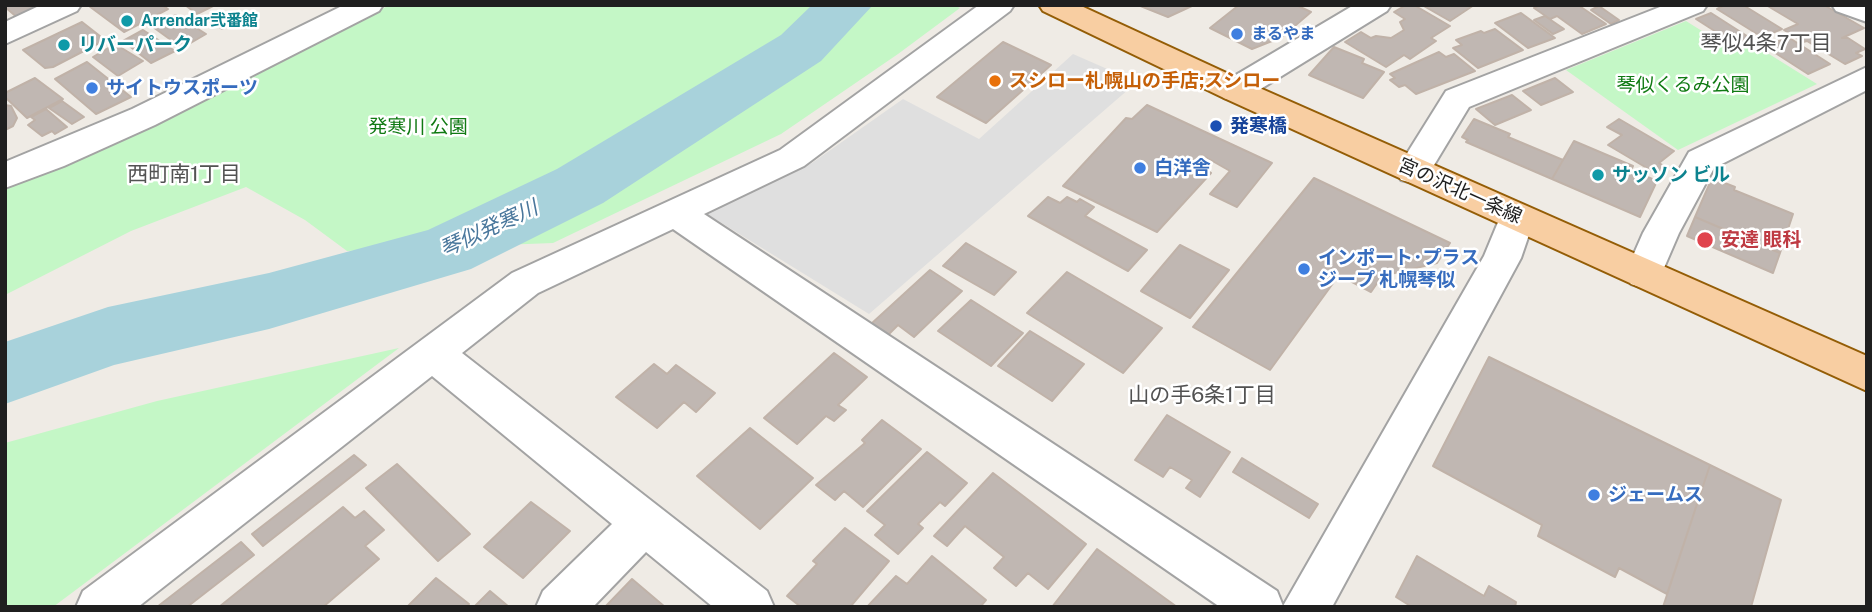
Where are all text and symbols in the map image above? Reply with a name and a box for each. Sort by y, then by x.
place label: Arrendar弐番館 [141,11,258,31]
marker: Arrendar弐番館 [119,13,135,29]
place label: まるやま [1251,24,1315,44]
marker: まるやま [1229,26,1245,42]
district label: 琴似4条7丁目 [1701,31,1831,57]
place label: リバーパーク [78,34,192,56]
marker: リバーパーク [56,37,72,53]
place label: スシロー札幌山の手店;スシロー [1009,70,1280,92]
marker: スシロー札幌山の手店;スシロー [987,73,1003,89]
park label: 琴似くるみ公園 [1617,74,1749,96]
place label: サイトウスポーツ [106,77,258,99]
marker: サイトウスポーツ [84,80,100,96]
place label: 発寒橋 [1230,115,1287,137]
park label: 発寒川 公園 [368,116,468,138]
marker: 発寒橋 [1208,118,1224,134]
street label: 宮の沢北一条線 [1395,154,1525,228]
place label: 白洋舎 [1154,157,1211,179]
marker: 白洋舎 [1132,160,1148,176]
district label: 西町南1丁目 [127,162,241,188]
place label: サッソン ビル [1612,164,1730,186]
marker: サッソン ビル [1590,167,1606,183]
water label: 琴似発寒川 [436,195,542,263]
place label: 安達 眼科 [1721,229,1801,251]
marker: 安達 眼科 [1695,230,1715,250]
place label: インポート･プラス ジープ 札幌琴似 [1318,247,1479,291]
marker: インポート･プラス ジープ 札幌琴似 [1296,261,1312,277]
district label: 山の手6条1丁目 [1128,383,1276,409]
place label: ジェームス [1608,484,1703,506]
marker: ジェームス [1586,487,1602,503]

